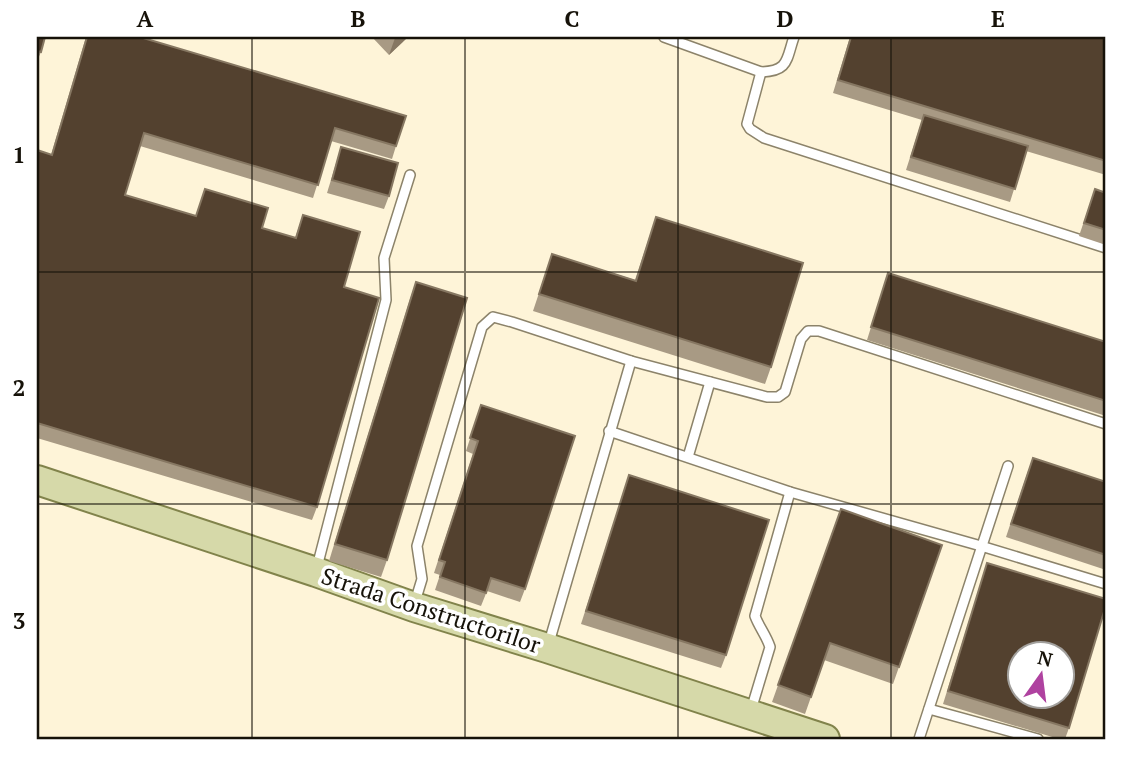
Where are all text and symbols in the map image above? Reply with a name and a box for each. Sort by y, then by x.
text: A [137,3,154,34]
text: B [351,3,366,34]
text: C [565,3,580,34]
text: D [777,3,794,34]
text: E [991,3,1005,34]
text: 1 [13,139,26,170]
text: 2 [13,372,26,403]
street label: Strada Constructorilor [317,560,545,660]
text: 3 [13,605,26,636]
north arrow [1006,640,1076,710]
text: N [1035,644,1056,672]

